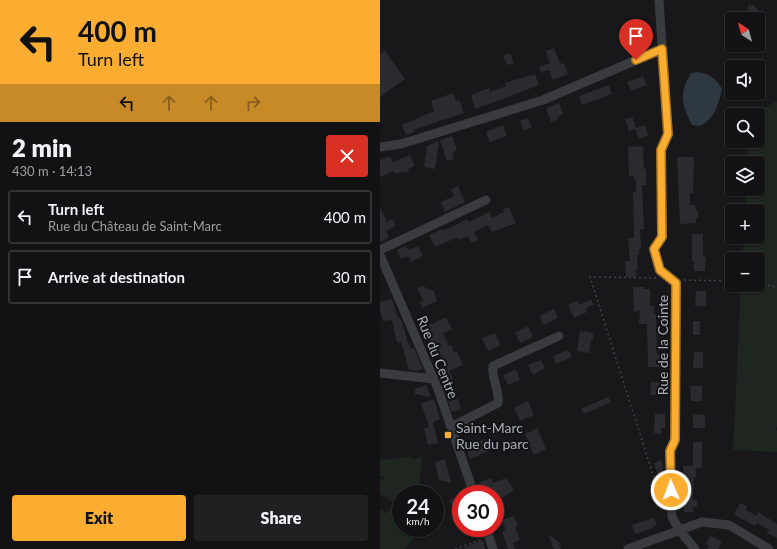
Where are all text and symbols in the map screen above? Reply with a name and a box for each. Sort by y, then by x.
north arrow [725,12,765,52]
map controls [725,12,765,292]
text: 400 m [78,14,157,48]
icon: left [12,16,64,68]
pin [619,19,653,60]
icon: arrive [625,25,647,47]
text: Turn left [78,48,144,70]
button: sound [725,60,765,100]
icon: left [116,92,138,114]
icon: ahead [158,92,180,114]
icon: ahead [200,92,222,114]
icon: right [242,92,264,114]
button: search [725,108,765,148]
text: 2 min [12,133,72,162]
button: close [326,135,368,177]
button: layers [725,156,765,196]
text: 430 m · 14:13 [12,163,92,179]
text: Turn left [48,200,104,218]
button: + [725,204,765,244]
icon: left [14,206,36,228]
text: 400 m [324,208,366,226]
text: Rue du Château de Saint-Marc [48,218,222,234]
button: − [725,252,765,292]
icon: arrive [14,266,36,288]
text: Arrive at destination [48,268,185,286]
text: 30 m [332,268,366,286]
street label: Rue de la Cointe [654,295,671,395]
street label: Rue du Centre [414,313,462,401]
place label: Saint-Marc Rue du parc [456,419,529,452]
marker: Saint-Marc Rue du parc [443,430,453,440]
position arrow [650,469,692,511]
speed limit sign: 30 [452,485,504,537]
text: 24 [406,494,430,518]
button: Exit [12,495,186,541]
button: Share [194,495,368,541]
text: km/h [406,515,430,527]

